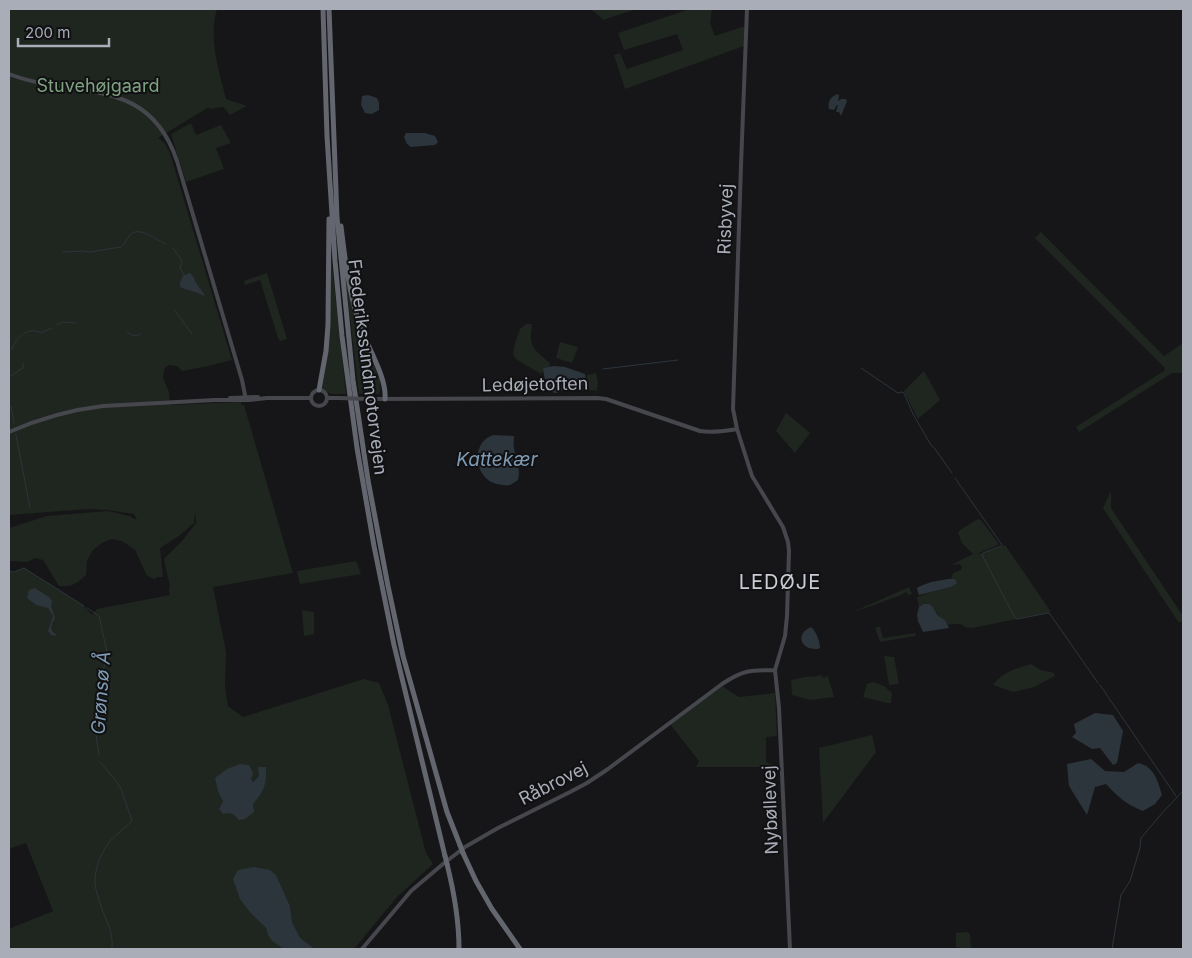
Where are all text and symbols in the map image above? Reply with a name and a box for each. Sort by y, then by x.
scale bar [18,15,109,47]
text: 200 m [25,23,70,42]
park label: Stuvehøjgaard [37,75,159,96]
street label: Risbyvej [713,183,737,255]
street label: Frederikssundmotorvejen [344,258,392,476]
street label: Ledøjetoften [481,373,589,395]
water label: Kattekær [456,448,538,471]
district label: LEDØJE [739,570,821,594]
water label: Grønsø Å [85,650,115,735]
street label: Råbrovej [515,757,591,809]
street label: Nybøllevej [758,765,782,855]

